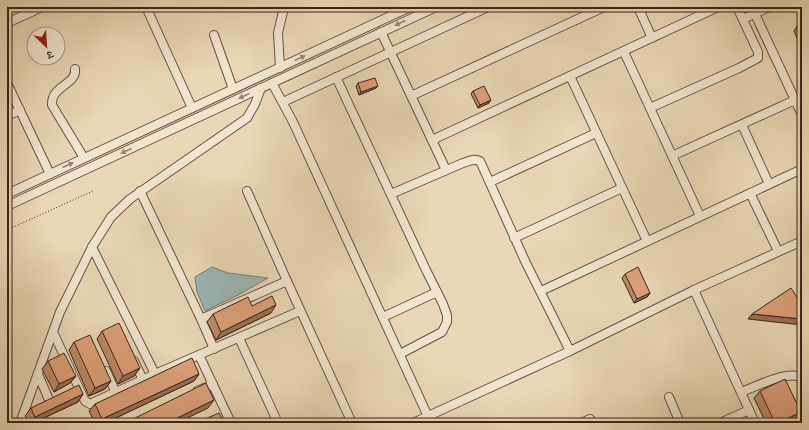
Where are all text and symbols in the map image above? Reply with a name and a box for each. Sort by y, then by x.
one-way arrow [395,20,406,26]
north arrow [26,26,66,66]
text: उ [43,46,56,62]
one-way arrow [295,55,306,61]
one-way arrow [239,93,250,99]
one-way arrow [121,148,132,154]
one-way arrow [62,162,74,168]

